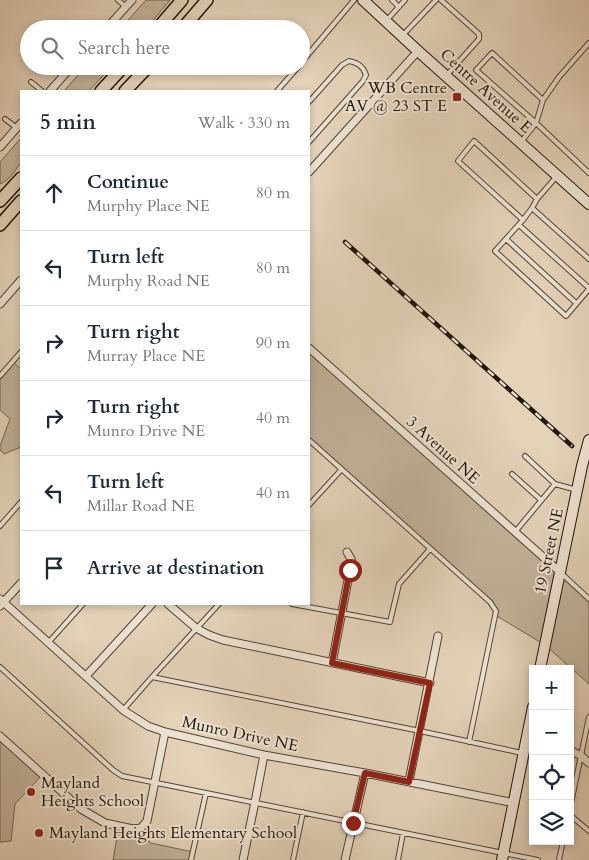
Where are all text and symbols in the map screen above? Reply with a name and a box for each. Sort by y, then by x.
search box [20,20,310,75]
icon: search [38,34,66,62]
text: Search here [78,35,170,61]
street label: Centre Avenue E [435,44,537,138]
place label: WB Centre AV @ 23 ST E [345,77,447,117]
marker: WB Centre AV @ 23 ST E [451,91,463,103]
text: 5 min [40,108,96,137]
text: Walk · 330 m [198,112,290,134]
text: Continue [87,169,169,195]
icon: ahead [40,179,68,207]
text: 80 m [256,182,290,204]
text: Murphy Place NE [87,195,210,217]
text: Turn left [87,244,164,270]
icon: left [40,254,68,282]
text: 80 m [256,257,290,279]
text: Murphy Road NE [87,270,210,292]
text: Turn right [87,319,179,345]
icon: right [40,329,68,357]
text: 90 m [256,332,290,354]
text: Murray Place NE [87,345,205,367]
text: Turn right [87,394,179,420]
icon: right [40,404,68,432]
text: 40 m [256,407,290,429]
street label: 3 Avenue NE [401,411,485,489]
text: Munro Drive NE [87,420,205,442]
text: Turn left [87,469,164,495]
icon: left [40,479,68,507]
text: 40 m [256,482,290,504]
text: Millar Road NE [87,495,195,517]
street label: 19 Street NE [529,506,569,596]
icon: arrive [40,554,68,582]
text: Arrive at destination [87,555,264,581]
route start [339,559,362,582]
map controls [529,665,574,845]
button: + [529,665,574,710]
button: − [529,710,574,755]
street label: Munro Drive NE [180,711,300,757]
button: locate [529,755,574,800]
place label: Mayland Heights School [41,772,144,812]
marker: Mayland Heights School [25,786,37,798]
button: layers [529,800,574,845]
route end [342,812,365,835]
place label: Mayland Heights Elementary School [49,822,297,844]
marker: Mayland Heights Elementary School [33,827,45,839]

